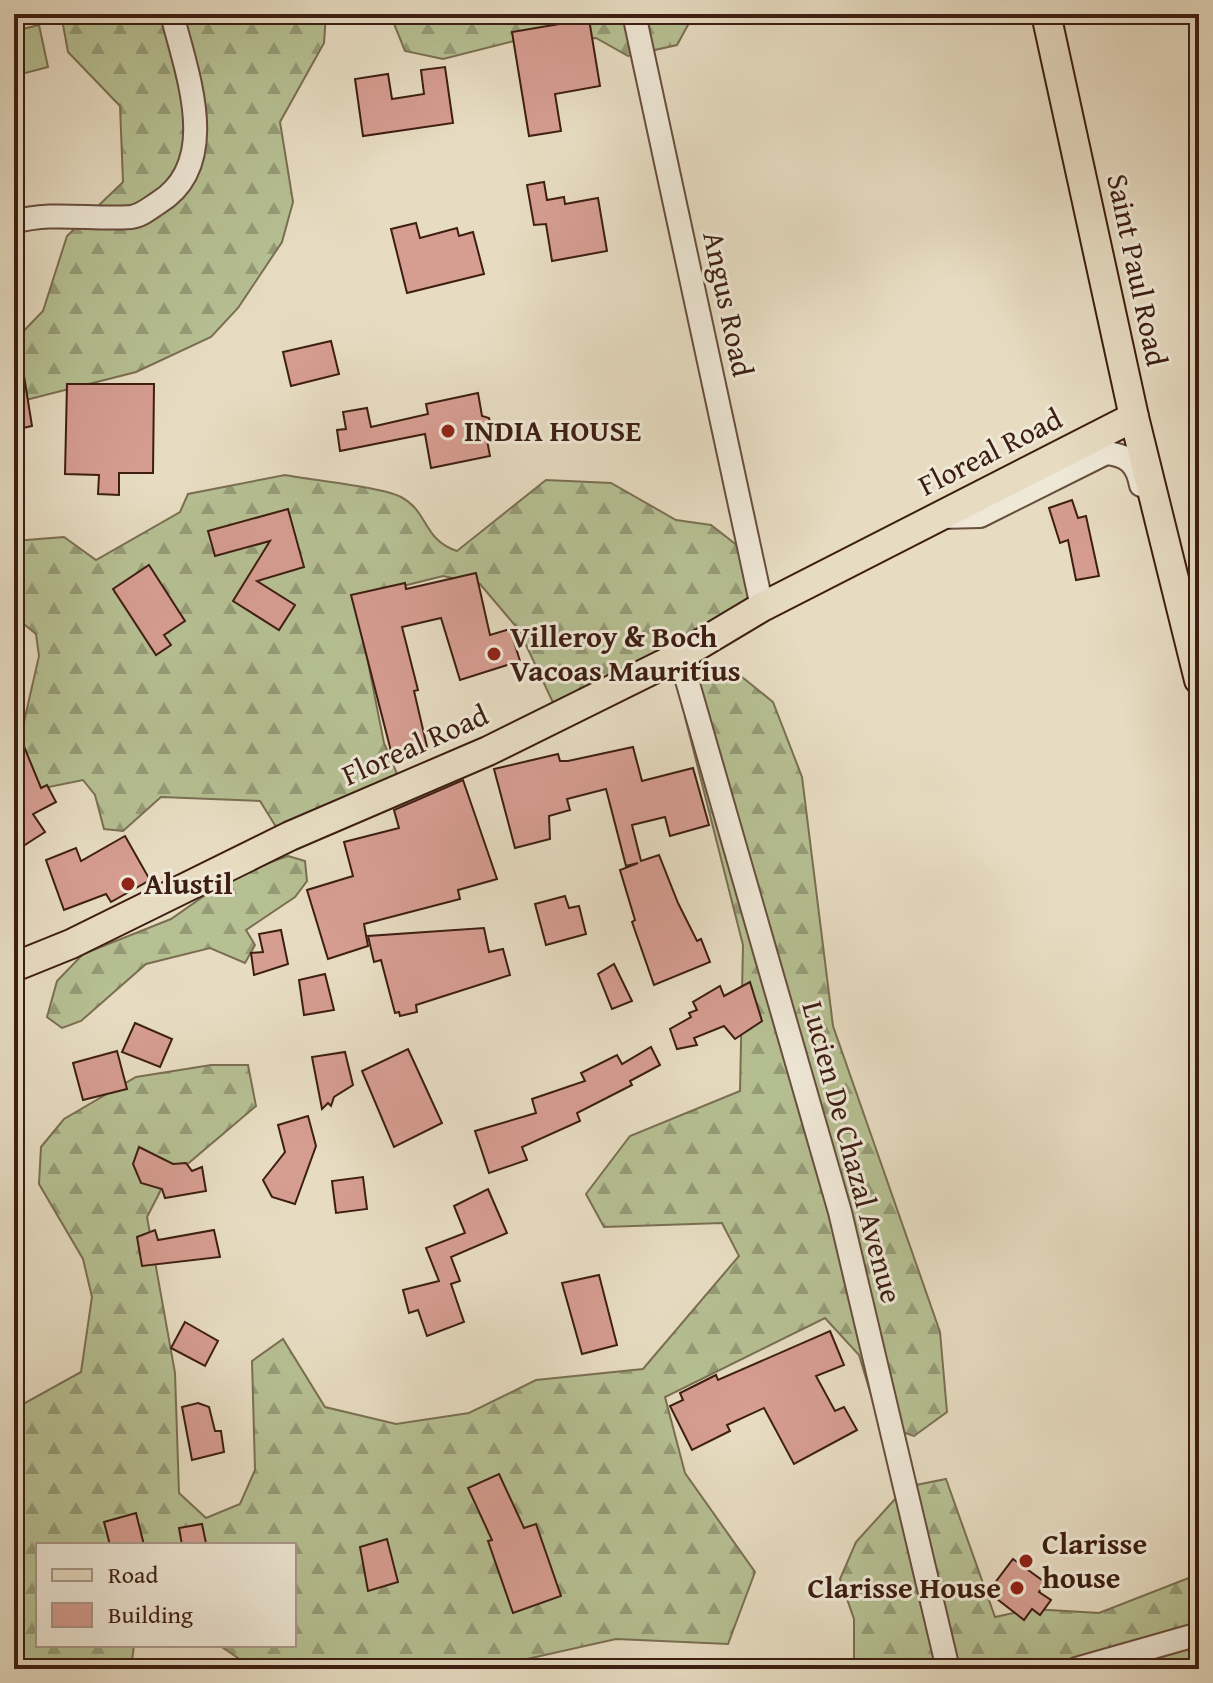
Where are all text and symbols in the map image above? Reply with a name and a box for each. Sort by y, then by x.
street label: Saint Paul Road [1096,170,1180,370]
street label: Angus Road [692,227,766,380]
street label: Floreal Road [910,396,1069,506]
place label: INDIA HOUSE [464,408,641,452]
marker: INDIA HOUSE [439,422,457,440]
place label: Villeroy & Boch Vacoas Mauritius [510,614,741,692]
marker: Villeroy & Boch Vacoas Mauritius [485,645,503,663]
street label: Floreal Road [334,692,495,796]
place label: Alustil [144,861,233,905]
marker: Alustil [119,875,137,893]
street label: Lucien De Chazal Avenue [791,996,914,1308]
place label: Clarisse house [1042,1521,1147,1599]
legend [36,1543,296,1647]
marker: Clarisse house [1017,1552,1035,1570]
text: Road [108,1557,158,1592]
place label: Clarisse House [808,1565,1001,1609]
marker: Clarisse House [1008,1579,1026,1597]
text: Building [108,1597,193,1632]

